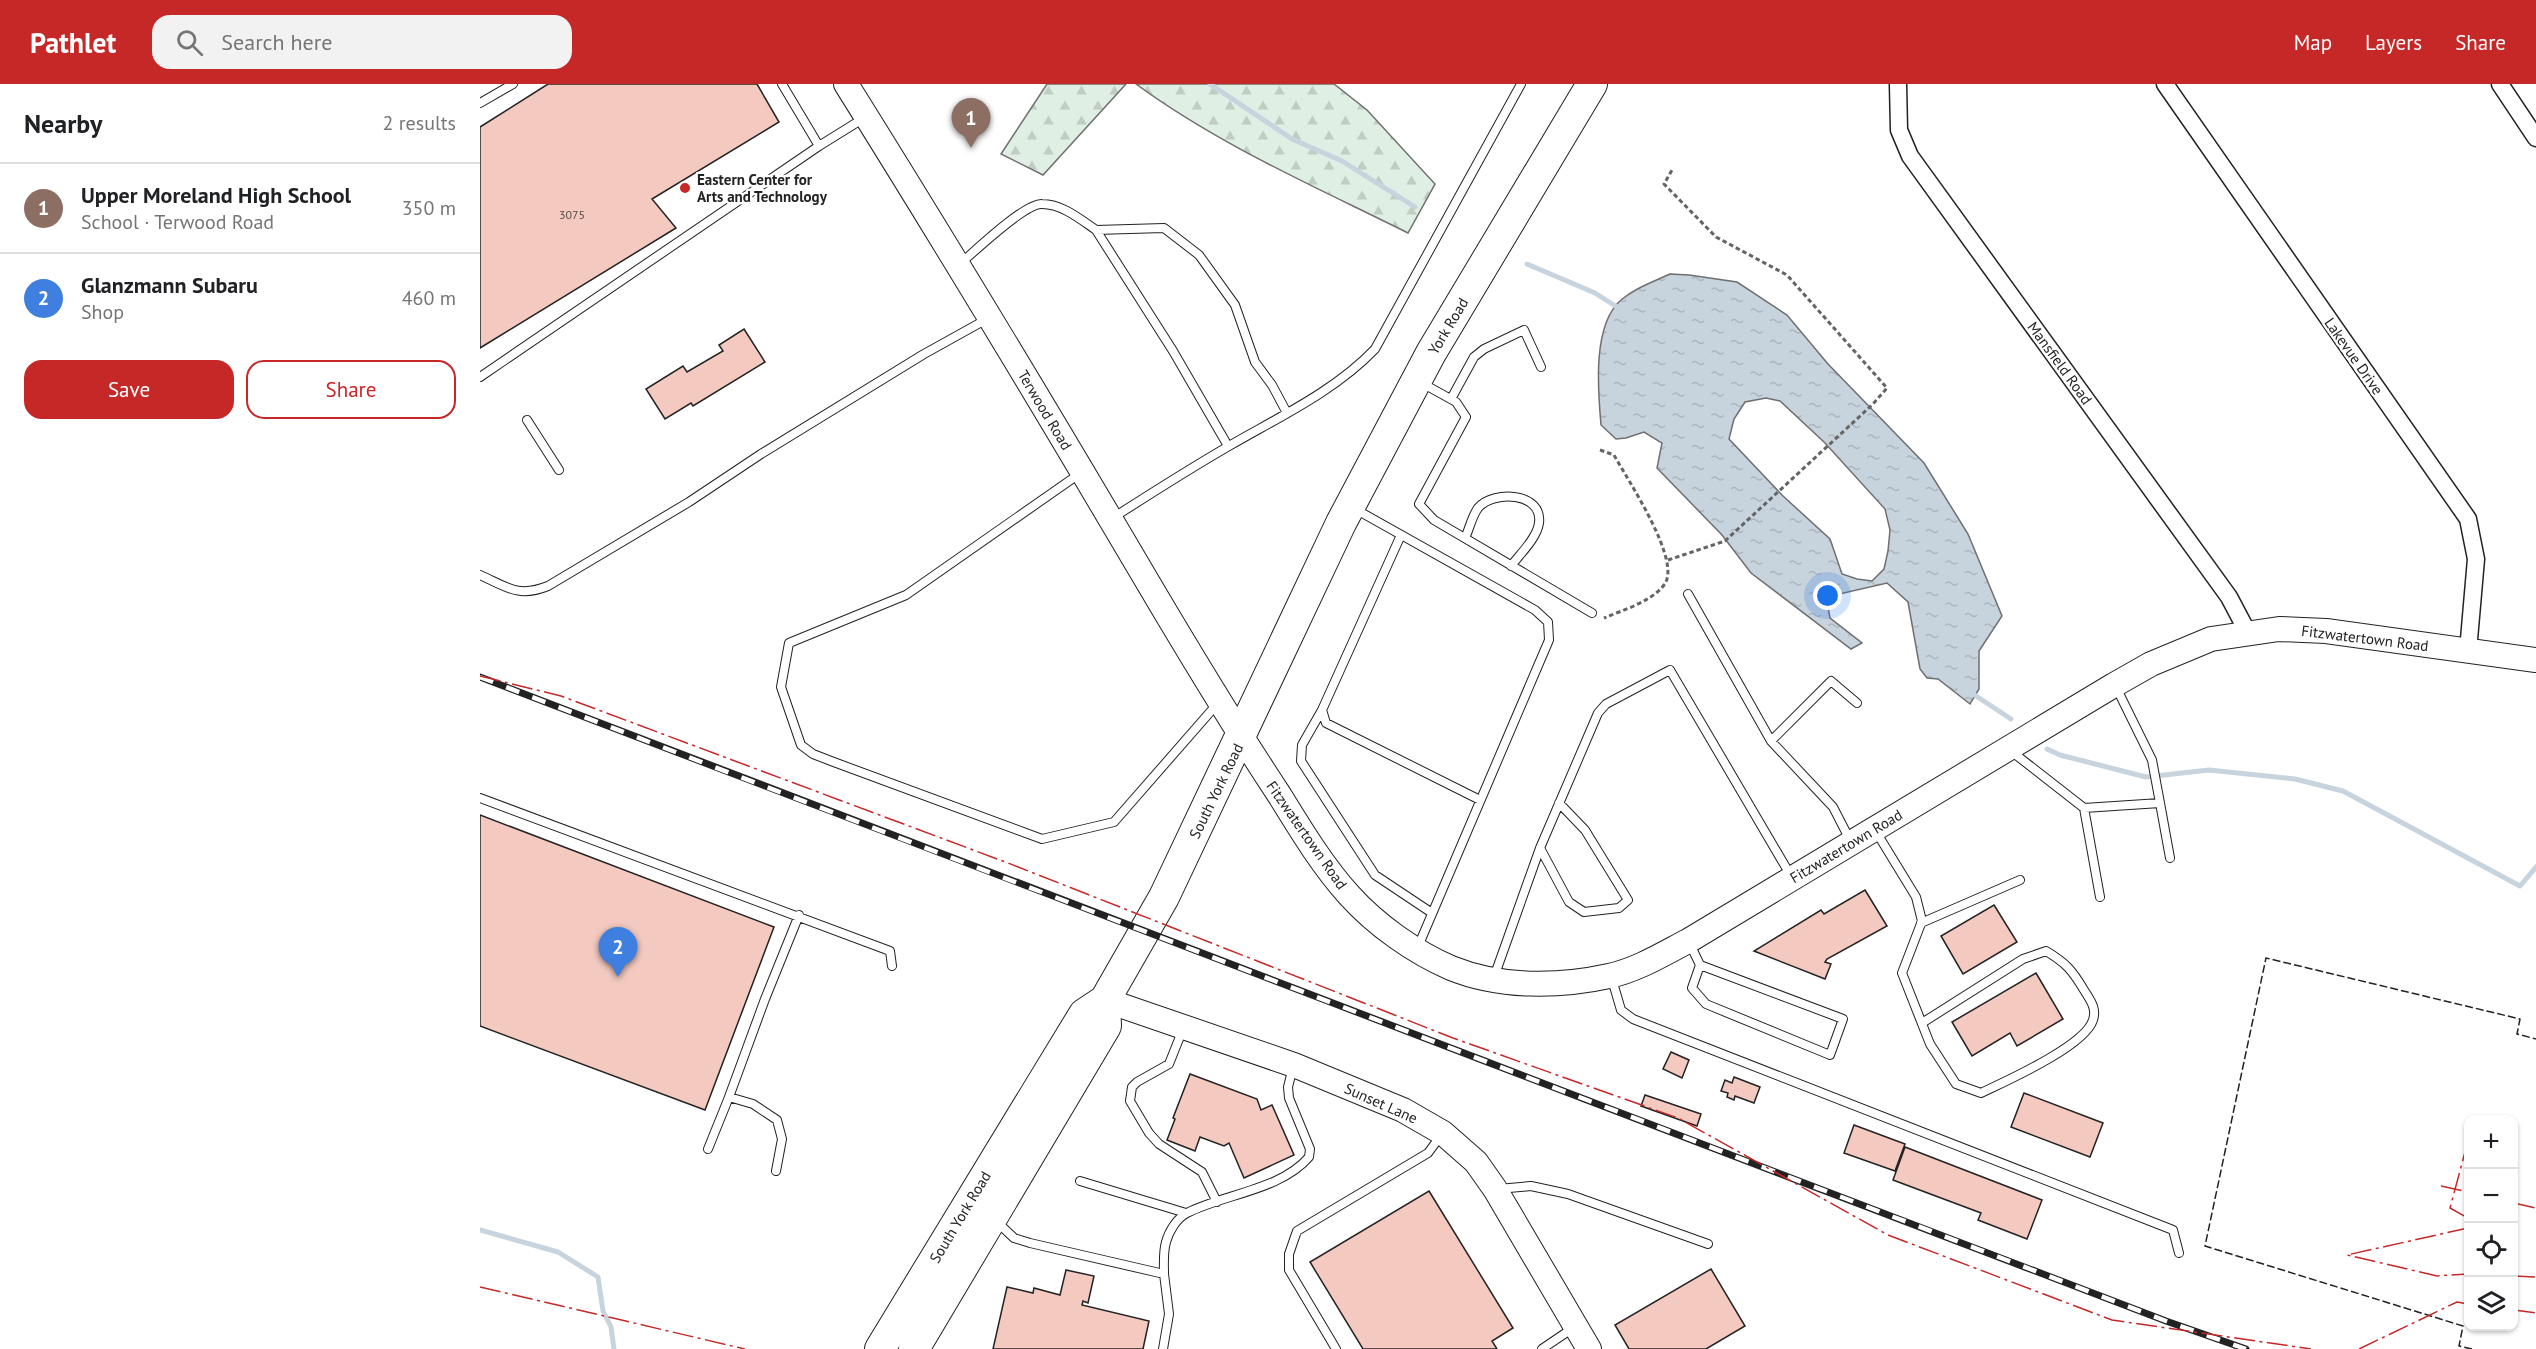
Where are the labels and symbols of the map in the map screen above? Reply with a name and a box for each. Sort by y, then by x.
pin: 1 [952,98,990,148]
place label: Eastern Center for Arts and Technology [697,170,828,206]
marker: Eastern Center for Arts and Technology [678,181,692,195]
house number: 3075 [559,207,585,222]
street label: York Road [1424,294,1472,358]
street label: Lakevue Drive [2320,314,2388,398]
street label: Mansfield Road [2024,318,2096,408]
street label: Terwood Road [1014,367,1076,453]
your location [1813,581,1842,610]
street label: Fitzwatertown Road [2300,621,2430,655]
street label: South York Road [1185,740,1247,842]
street label: Fitzwatertown Road [1263,777,1351,893]
street label: Fitzwatertown Road [1786,805,1906,887]
pin: 2 [598,928,638,977]
street label: Sunset Lane [1342,1078,1420,1128]
street label: South York Road [925,1168,995,1266]

